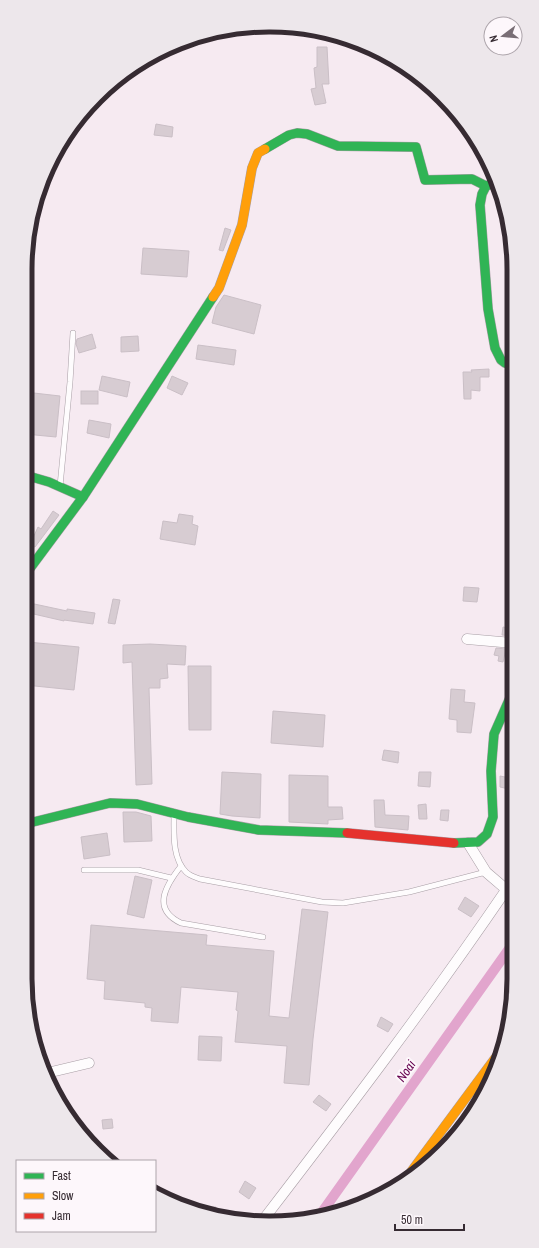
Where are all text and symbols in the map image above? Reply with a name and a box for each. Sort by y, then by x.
north arrow [483,16,523,56]
text: N [486,34,501,44]
water label: Noai [393,1057,419,1085]
legend [16,1160,156,1232]
text: Fast [52,1168,71,1184]
text: Slow [52,1188,74,1204]
scale bar [395,1206,464,1232]
text: Jam [52,1208,71,1224]
text: 50 m [401,1212,423,1228]

